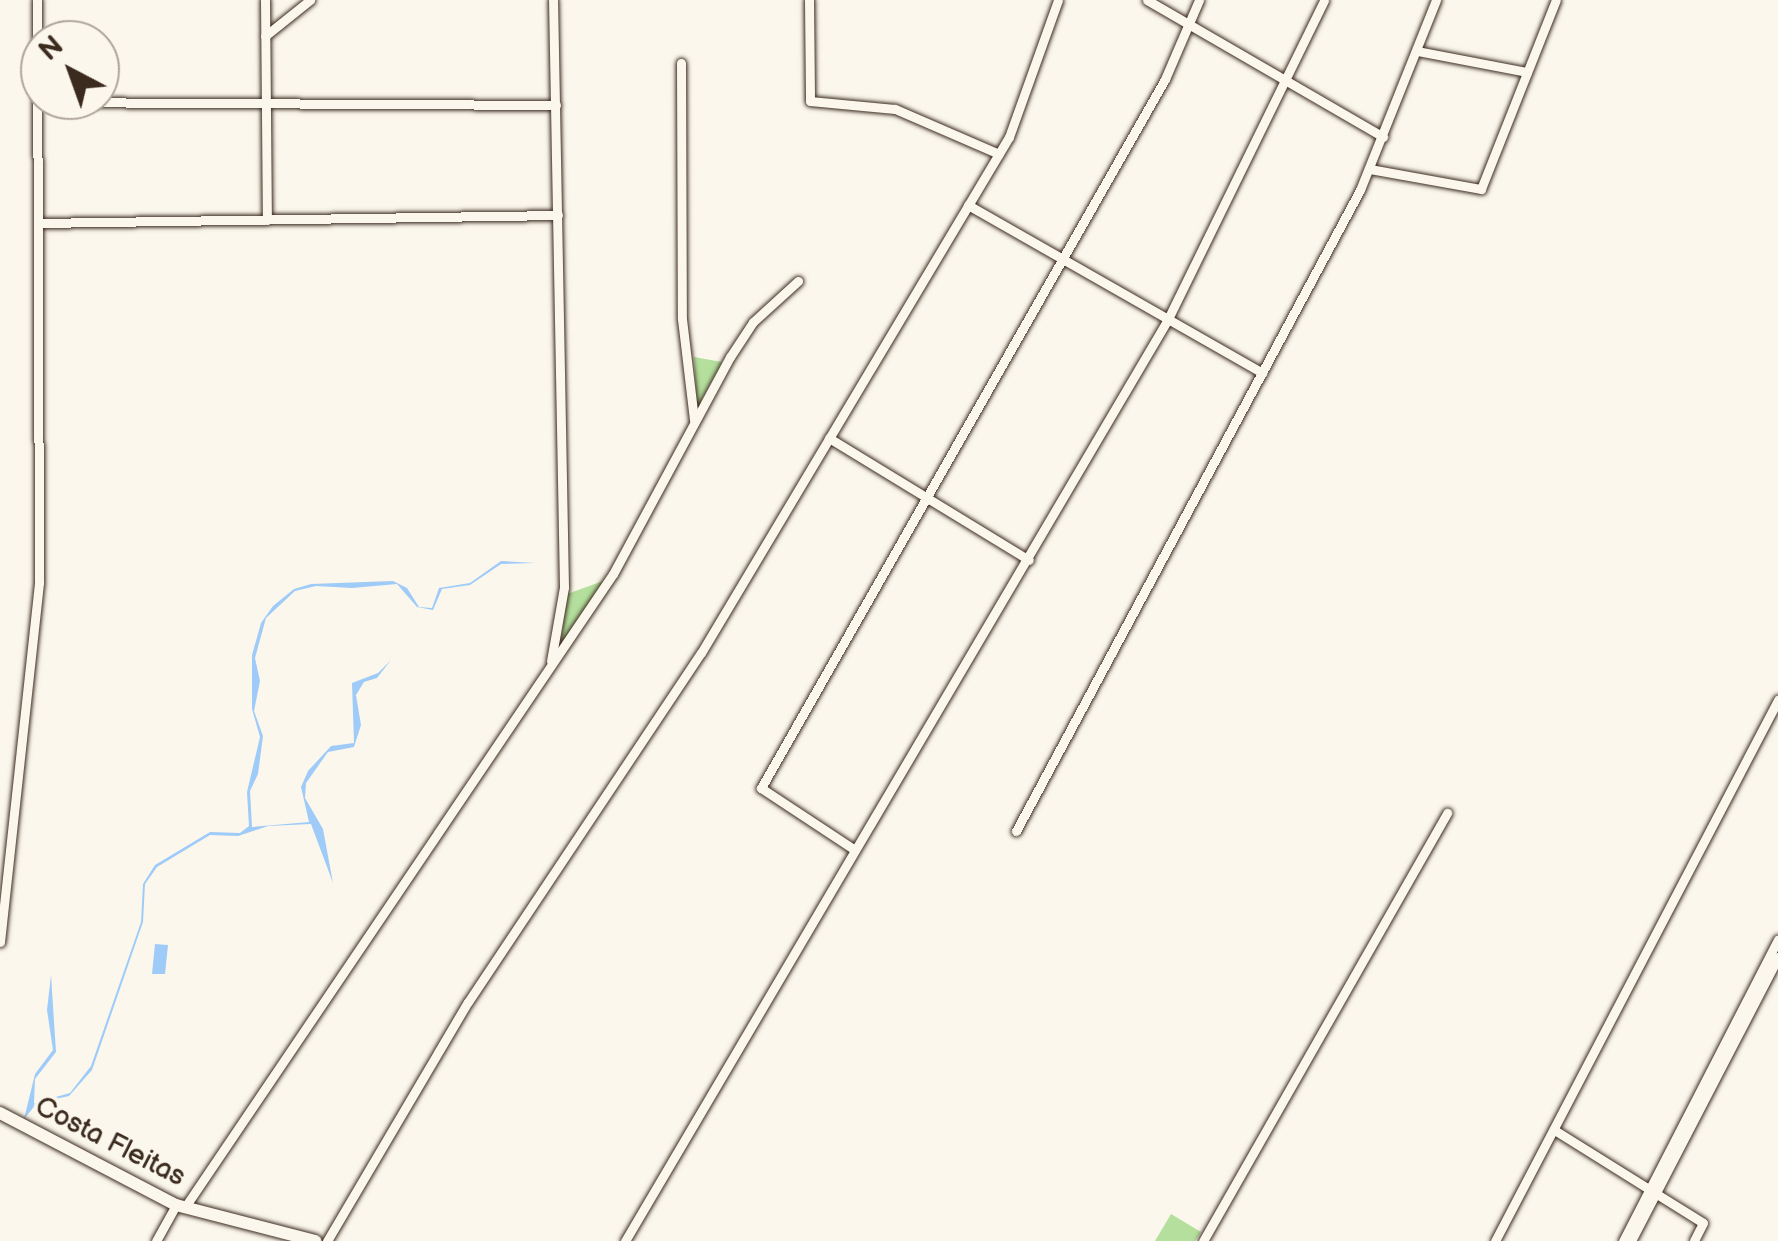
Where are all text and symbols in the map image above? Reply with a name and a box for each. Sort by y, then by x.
north arrow [20,20,120,120]
text: N [33,29,70,68]
street label: Costa Fleitas [29,1090,191,1194]

